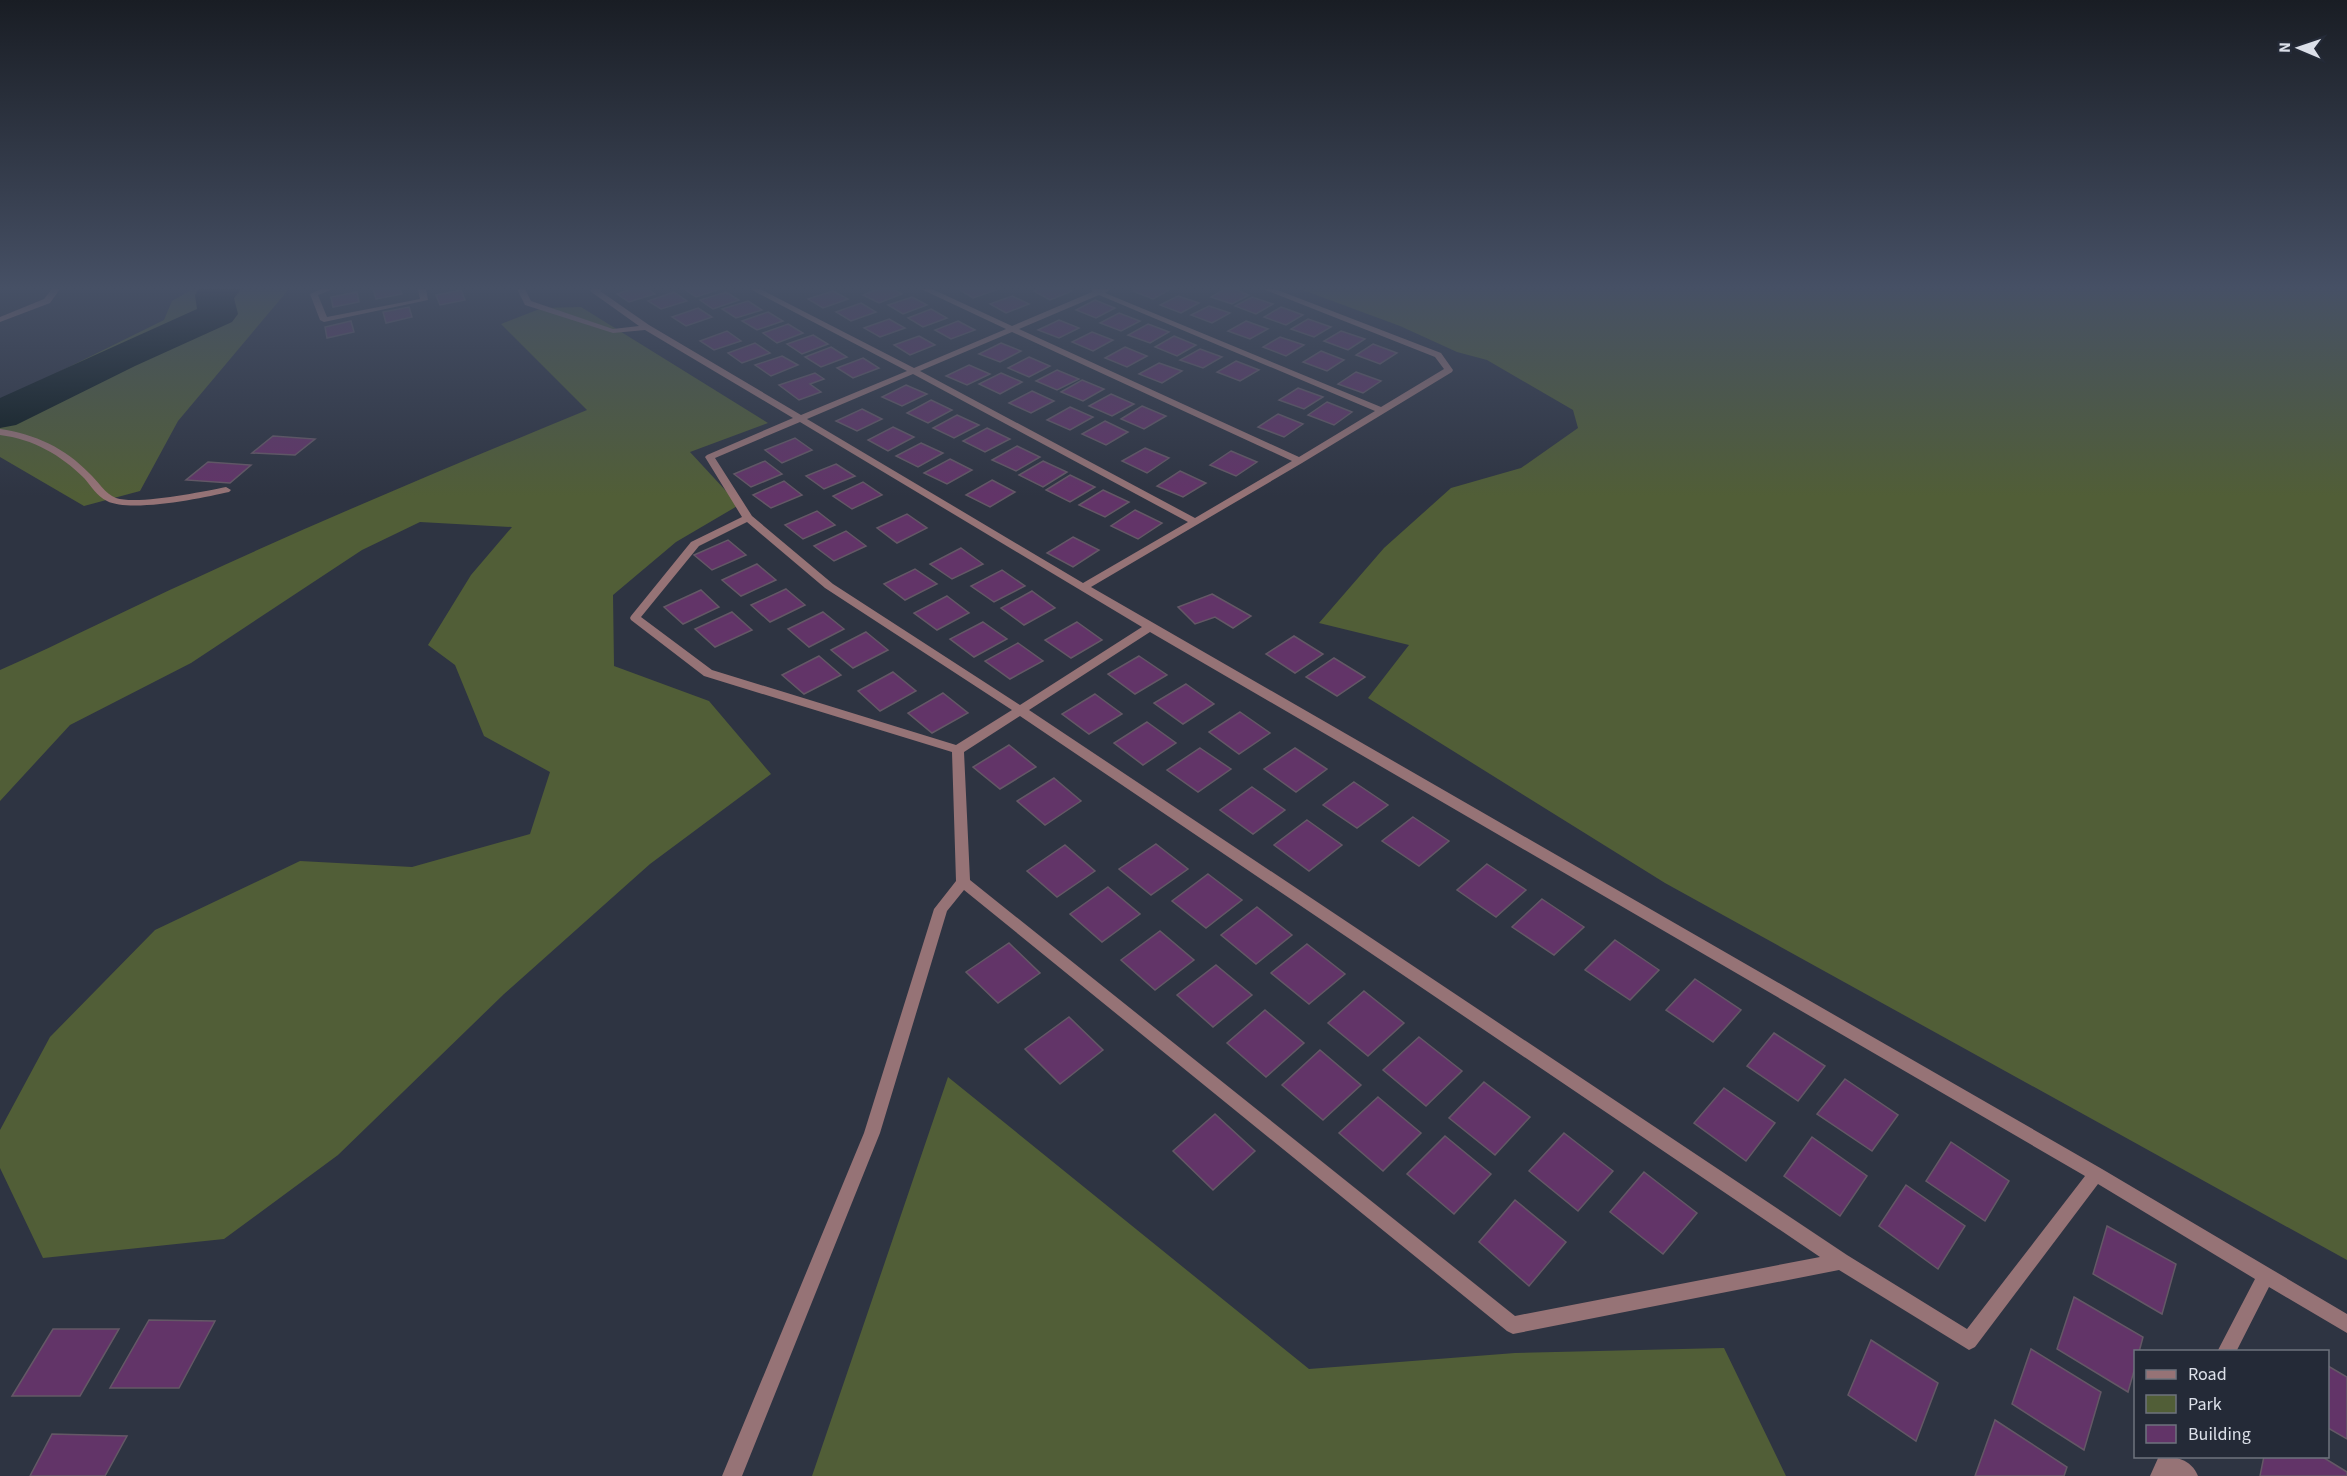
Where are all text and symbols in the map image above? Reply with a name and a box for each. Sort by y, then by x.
north arrow [2269,18,2329,78]
text: N [2274,42,2296,53]
legend [2134,1350,2329,1458]
text: Road [2188,1362,2227,1387]
text: Park [2188,1392,2222,1417]
text: Building [2188,1422,2251,1447]

